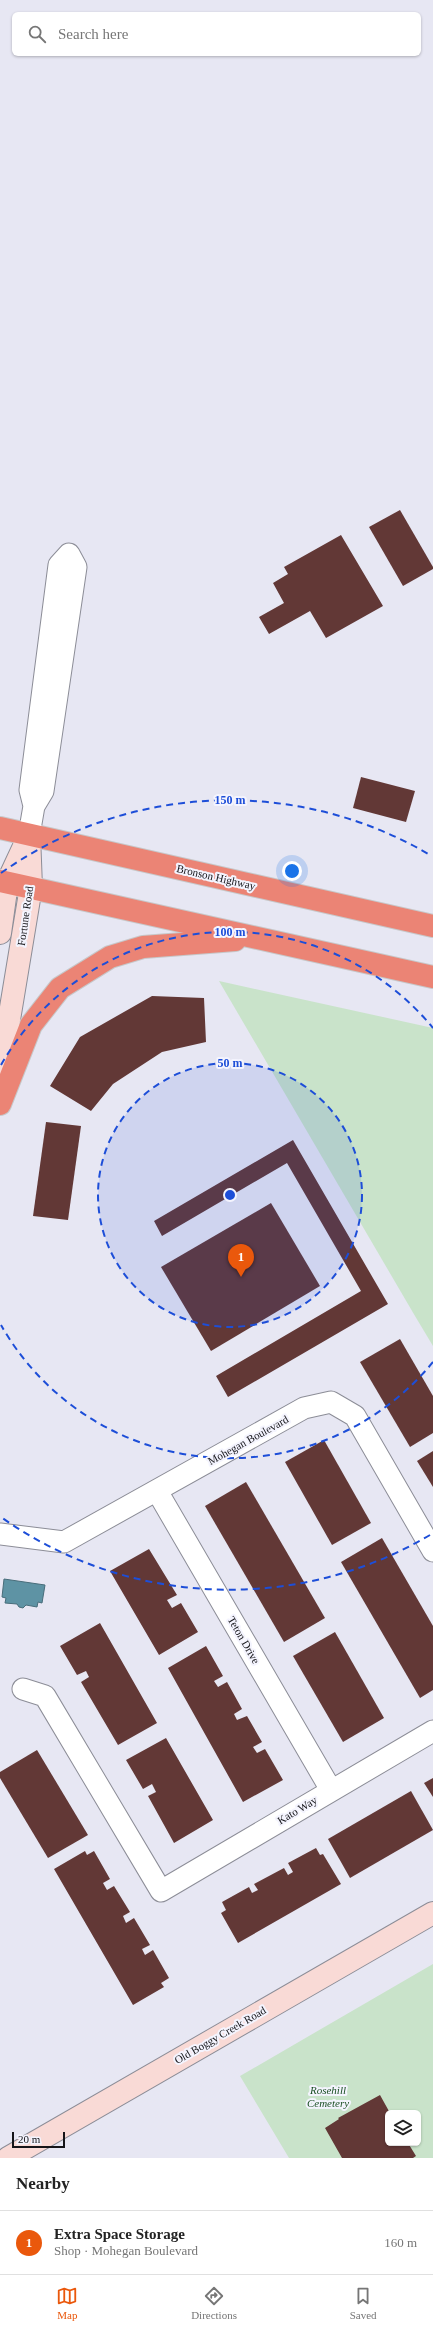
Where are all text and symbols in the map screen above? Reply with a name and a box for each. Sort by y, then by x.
search box [12,12,421,56]
icon: search [26,23,48,45]
text: Search here [58,26,128,42]
text: 150 m [215,793,246,807]
your location [282,861,302,881]
street label: Bronson Highway [176,862,257,892]
street label: Fortune Road [15,885,35,947]
text: 100 m [215,925,246,939]
text: 50 m [218,1056,243,1070]
centre of rings [223,1188,237,1202]
pin: 1 [228,1244,254,1277]
street label: Mohegan Boulevard [206,1413,291,1467]
street label: Teton Drive [226,1614,262,1666]
street label: Kato Way [275,1793,319,1826]
street label: Old Boggy Creek Road [172,2004,268,2066]
park label: Rosehill Cemetery [307,2084,349,2109]
map controls [385,2110,421,2146]
button: layers [385,2110,421,2146]
scale bar [12,2130,65,2149]
text: 20 m [18,2133,40,2145]
text: Nearby [16,2174,70,2193]
text: Extra Space Storage [54,2226,185,2242]
text: 1 [26,2235,32,2250]
text: 160 m [384,2235,417,2250]
text: Shop · Mohegan Boulevard [54,2243,198,2258]
tab: Map [56,2285,78,2321]
tab: Directions [191,2285,237,2321]
tab: Saved [350,2285,377,2321]

